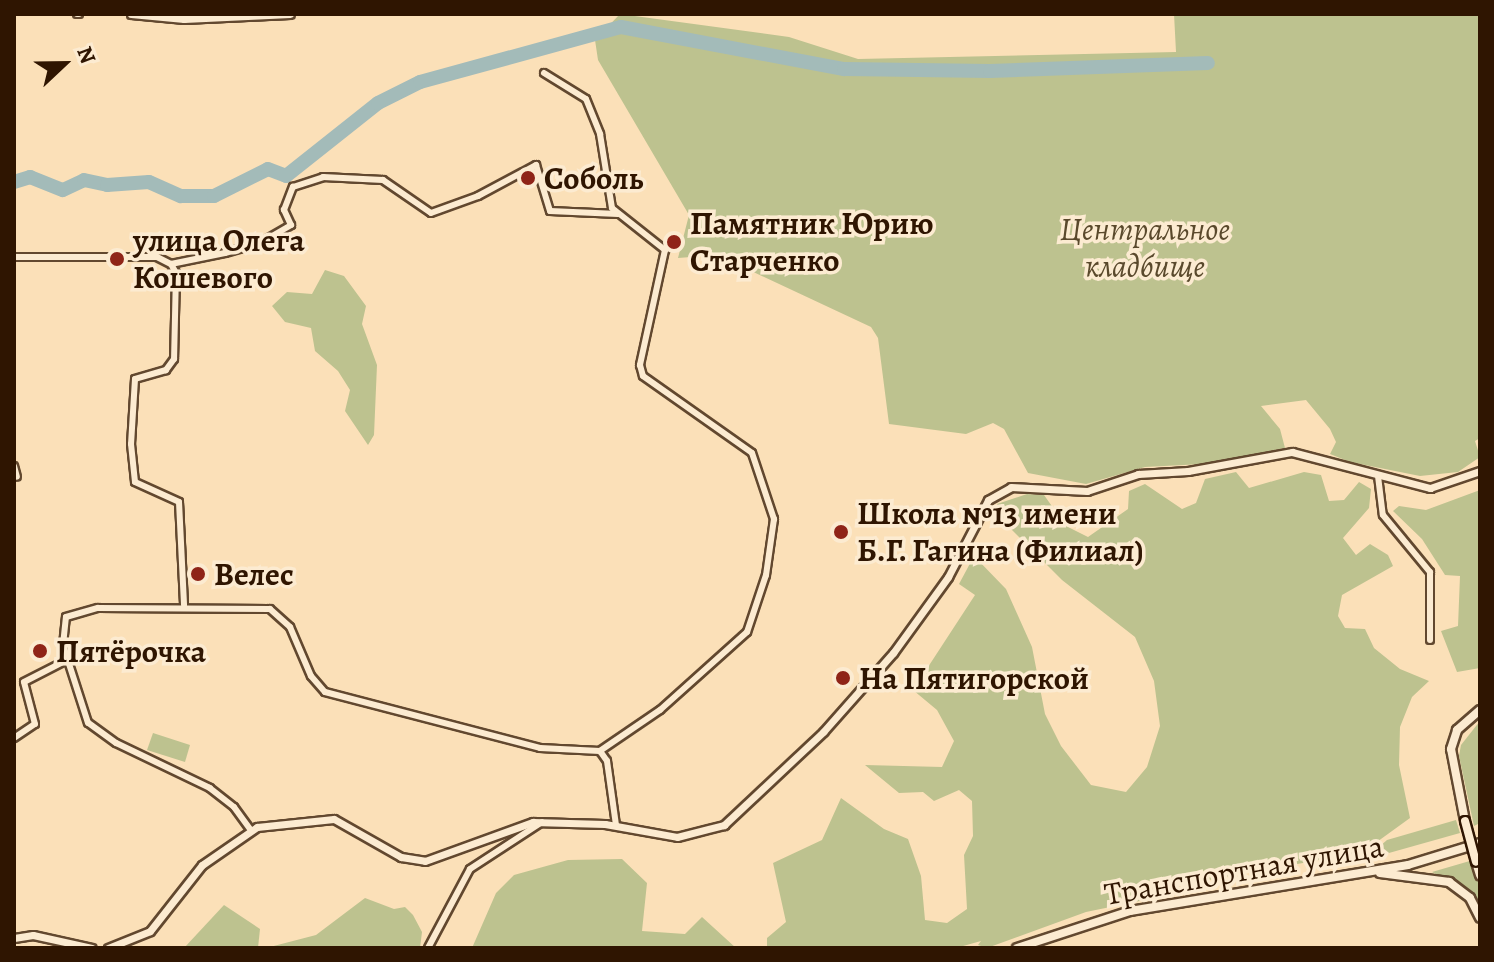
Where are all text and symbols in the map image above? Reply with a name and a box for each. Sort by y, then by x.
north arrow [24,24,104,104]
text: N [69,42,103,68]
place label: Соболь [544,159,643,197]
marker: Соболь [519,169,537,187]
place label: Памятник Юрию Старченко [690,205,933,280]
park label: Центральное кладбище [1060,211,1230,286]
place label: улица Олега Кошевого [133,222,305,297]
marker: Памятник Юрию Старченко [665,233,683,251]
marker: улица Олега Кошевого [108,250,126,268]
place label: Школа №13 имени Б.Г. Гагина (Филиал) [857,495,1144,570]
marker: Школа №13 имени Б.Г. Гагина (Филиал) [832,523,850,541]
place label: Велес [214,555,294,593]
marker: Велес [189,565,207,583]
place label: Пятёрочка [56,632,206,670]
marker: Пятёрочка [31,642,49,660]
place label: На Пятигорской [859,659,1089,697]
marker: На Пятигорской [834,669,852,687]
street label: Транспортная улица [1101,827,1387,913]

